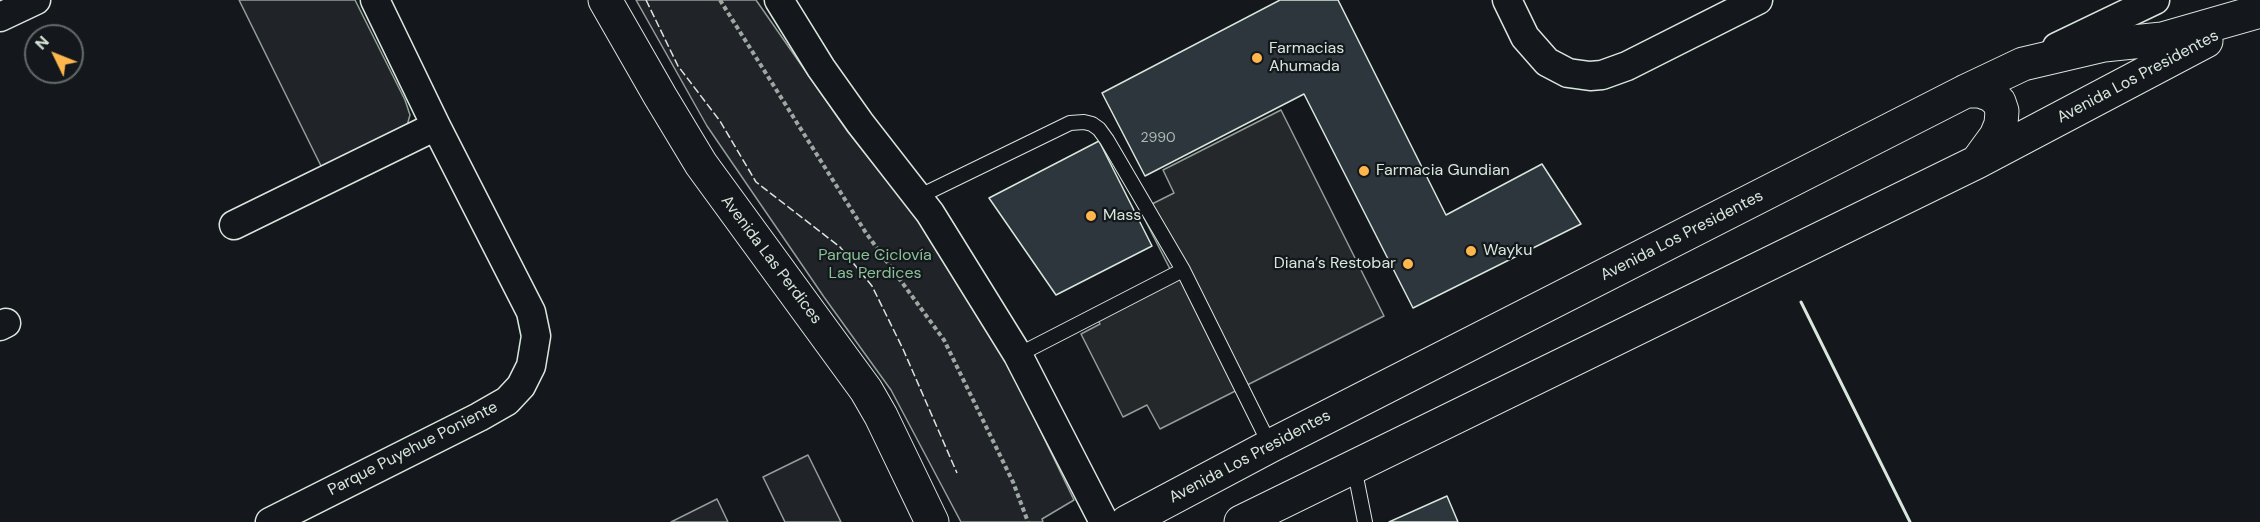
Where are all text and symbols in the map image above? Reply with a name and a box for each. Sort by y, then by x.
north arrow [24,24,84,84]
street label: Avenida Los Presidentes [2054,26,2222,128]
text: N [30,31,54,54]
place label: Farmacias Ahumada [1269,39,1344,77]
marker: Farmacias Ahumada [1250,51,1264,65]
house number: 2990 [1140,130,1176,146]
place label: Farmacia Gundian [1376,161,1510,181]
marker: Farmacia Gundian [1357,164,1371,178]
street label: Avenida Los Presidentes [1597,187,1767,285]
street label: Avenida Las Perdices [716,192,826,328]
place label: Mass [1103,206,1141,226]
marker: Mass [1084,209,1098,223]
place label: Wayku [1483,241,1532,261]
marker: Wayku [1464,244,1478,258]
park label: Parque Ciclovía Las Perdices [818,246,932,284]
place label: Diana’s Restobar [1274,254,1396,274]
marker: Diana’s Restobar [1401,257,1415,271]
street label: Parque Puyehue Poniente [325,398,501,500]
street label: Avenida Los Presidentes [1166,406,1334,508]

